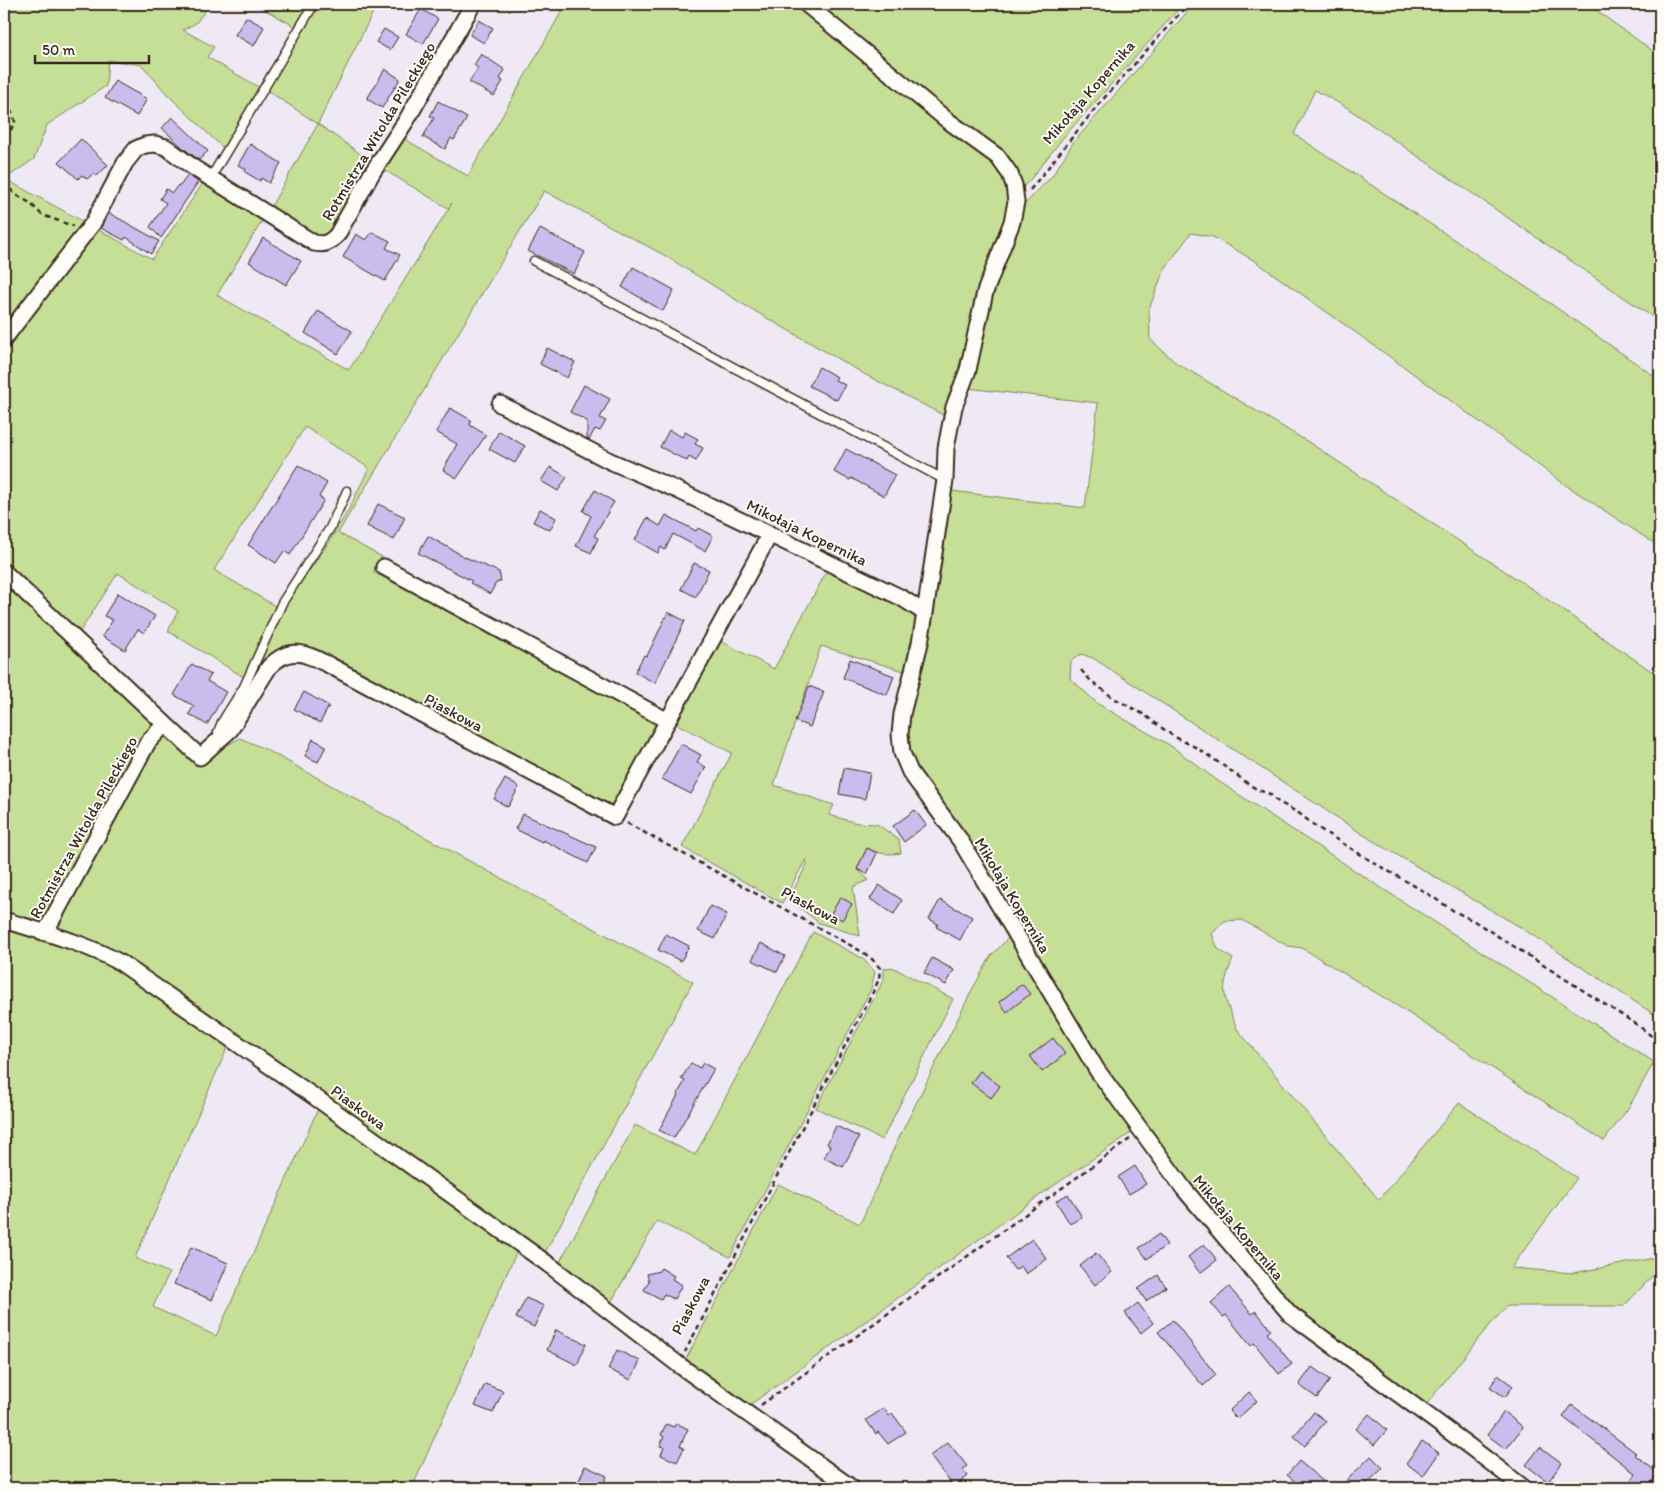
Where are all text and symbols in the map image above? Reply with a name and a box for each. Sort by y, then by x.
scale bar [35,32,149,64]
street label: Mikołaja Kopernika [1038,36,1139,148]
street label: Rotmistrza Witolda Pileckiego [317,38,439,224]
text: 50 m [42,41,75,59]
street label: Mikołaja Kopernika [744,495,870,570]
street label: Piaskowa [421,689,487,736]
street label: Rotmistrza Witolda Pileckiego [25,733,141,922]
street label: Mikołaja Kopernika [971,834,1055,957]
street label: Piaskowa [778,882,844,929]
street label: Piaskowa [327,1081,391,1134]
street label: Mikołaja Kopernika [1189,1171,1288,1284]
street label: Piaskowa [667,1272,714,1338]

